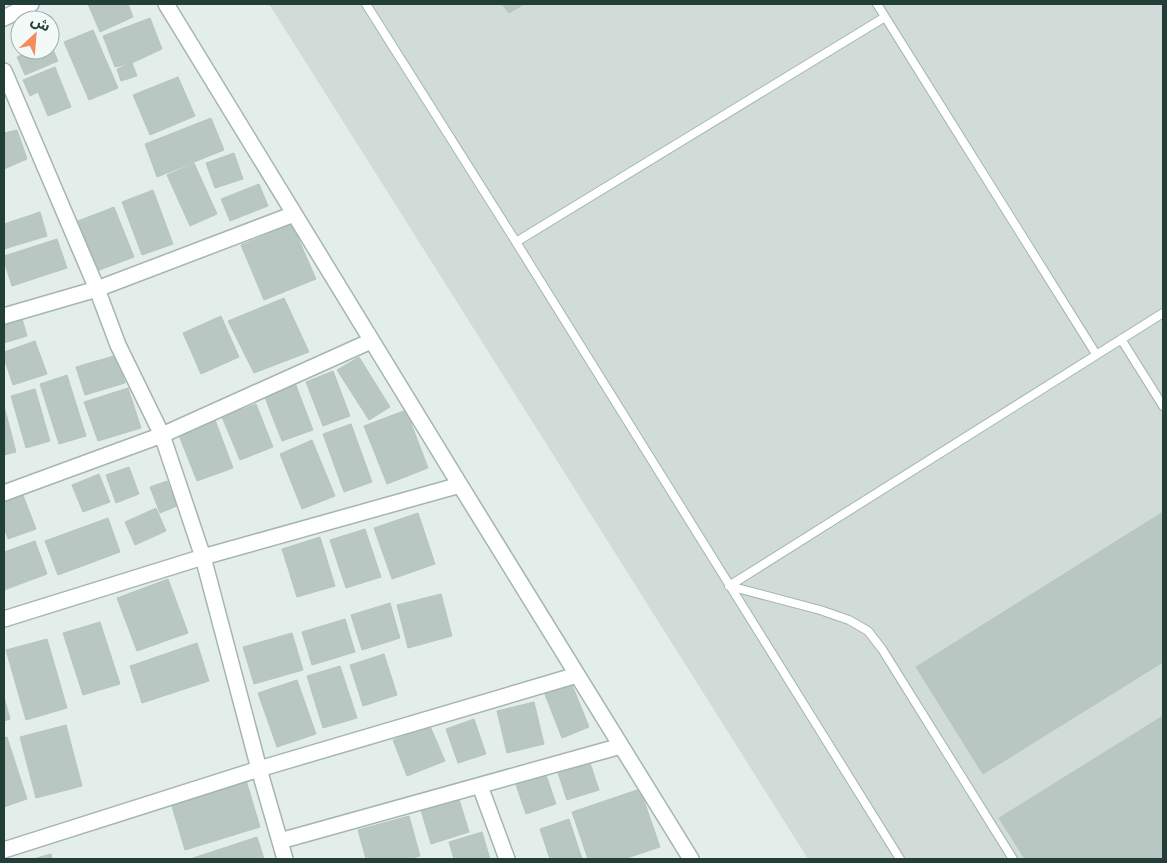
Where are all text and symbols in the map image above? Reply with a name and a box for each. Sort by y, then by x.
north arrow [10,10,60,60]
text: ش [28,11,53,36]

